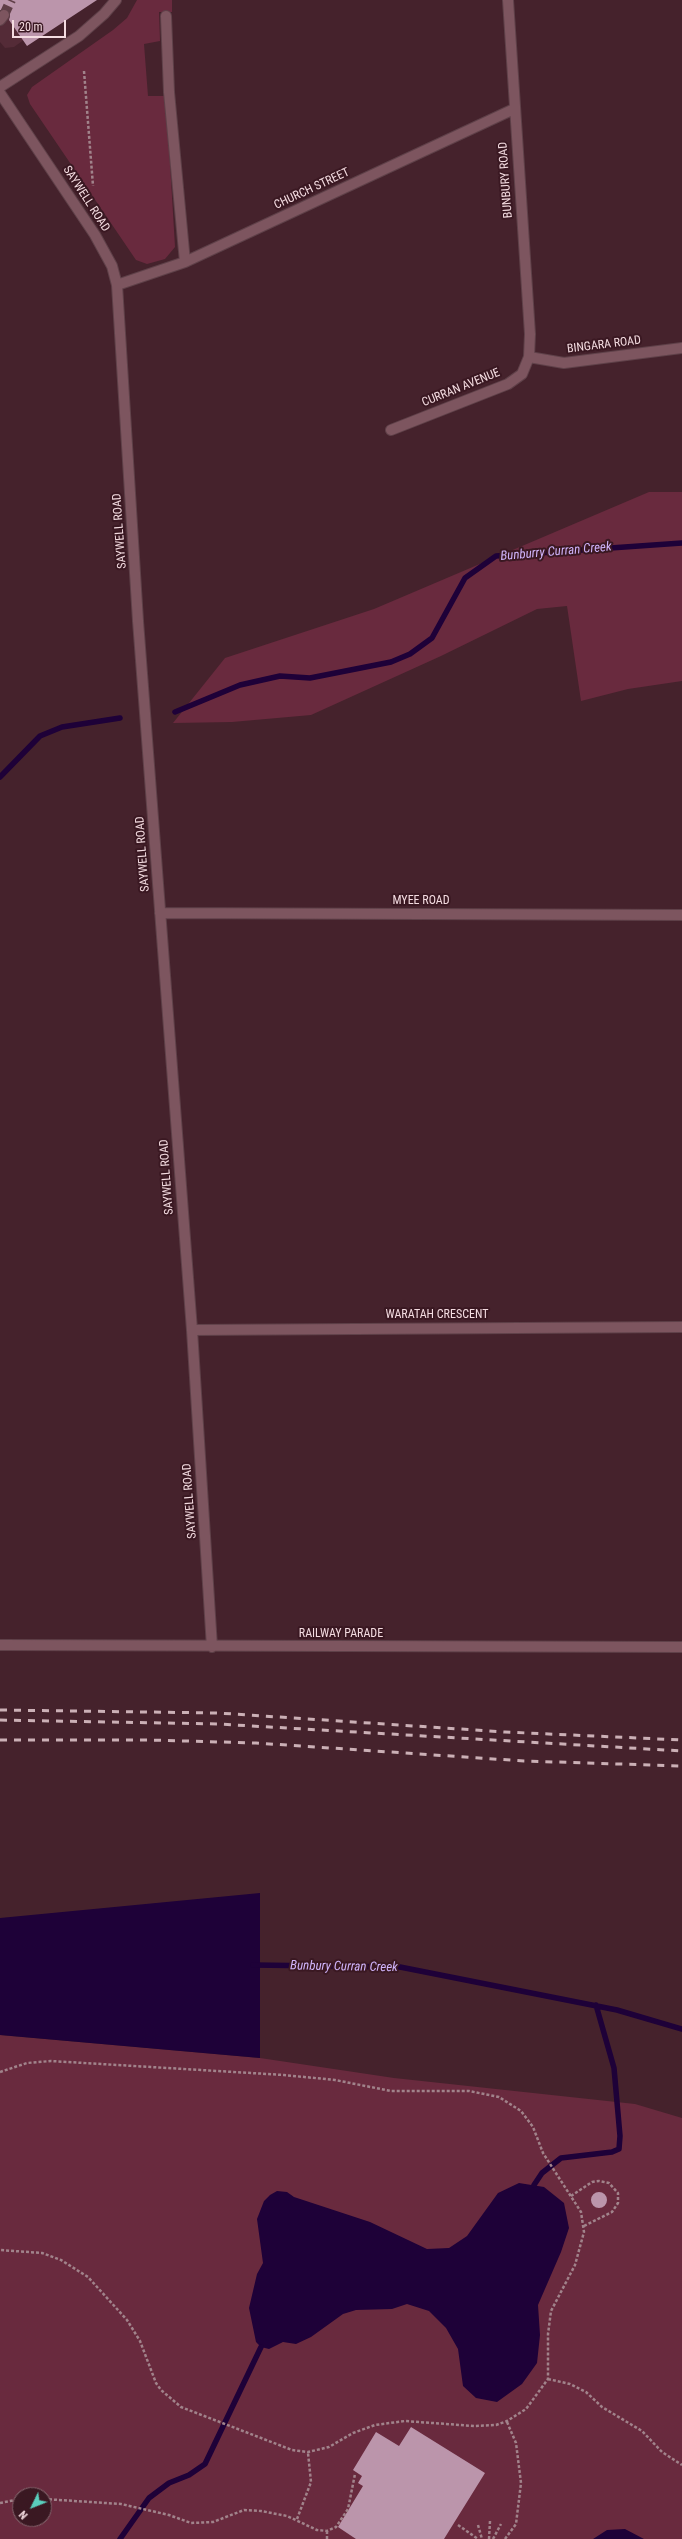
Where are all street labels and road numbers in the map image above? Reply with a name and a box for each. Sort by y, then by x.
street label: BUNBURY ROAD [496,141,516,219]
street label: SAYWELL ROAD [59,163,113,235]
street label: CHURCH STREET [272,165,352,213]
street label: BINGARA ROAD [566,333,642,357]
street label: CURRAN AVENUE [420,366,502,410]
street label: SAYWELL ROAD [110,493,130,569]
street label: SAYWELL ROAD [133,816,153,892]
street label: MYEE ROAD [392,894,450,908]
street label: SAYWELL ROAD [157,1139,177,1215]
street label: WARATAH CRESCENT [386,1308,488,1322]
street label: SAYWELL ROAD [180,1463,200,1539]
street label: RAILWAY PARADE [299,1627,383,1641]

